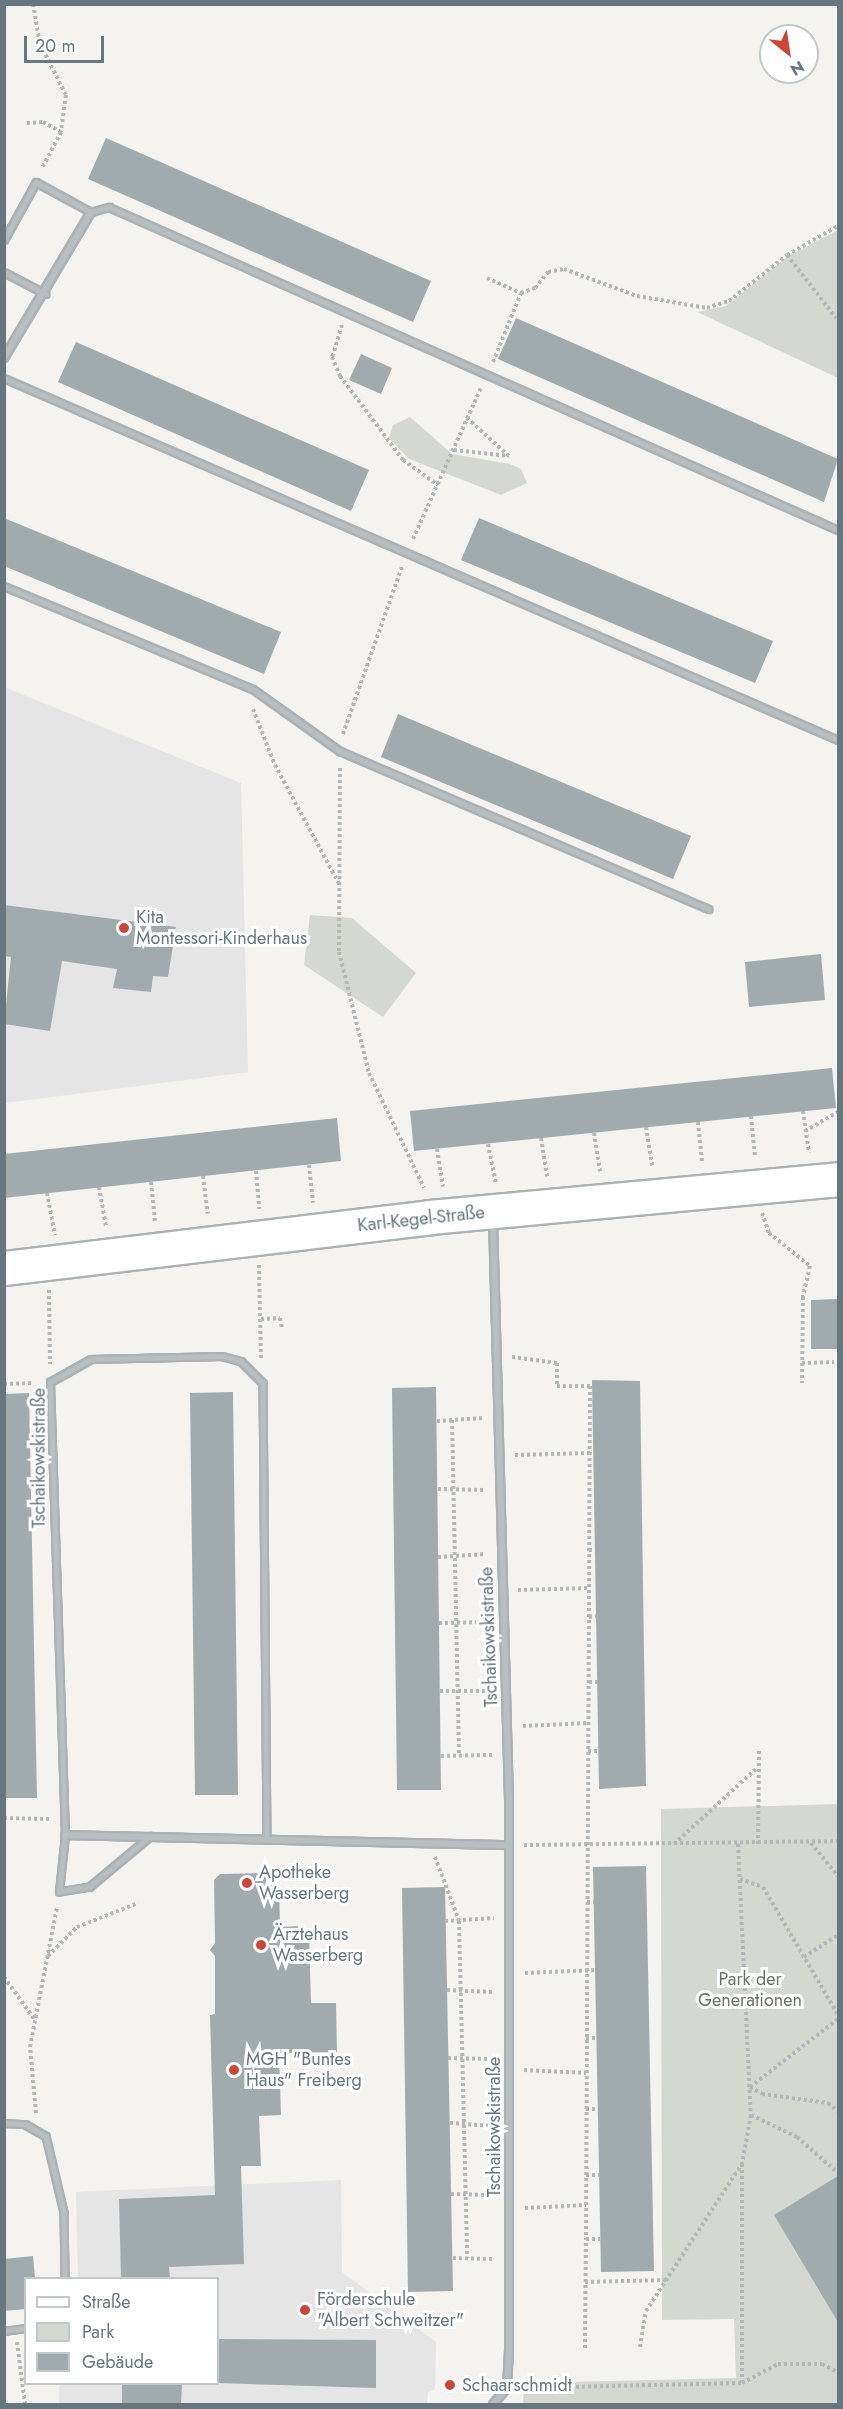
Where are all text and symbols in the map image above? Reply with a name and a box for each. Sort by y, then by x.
scale bar [27,24,106,62]
north arrow [759,24,819,84]
text: 20 m [35,33,75,59]
text: N [786,55,809,81]
place label: Kita Montessori-Kinderhaus [136,907,307,950]
marker: Kita Montessori-Kinderhaus [117,921,131,935]
street label: Karl-Kegel-Straße [356,1202,486,1236]
street label: Tschaikowskistraße [28,1388,50,1528]
street label: Tschaikowskistraße [476,1566,502,1708]
place label: Apotheke Wasserberg [259,1862,349,1904]
marker: Apotheke Wasserberg [240,1876,254,1890]
place label: Ärztehaus Wasserberg [273,1924,363,1966]
marker: Ärztehaus Wasserberg [254,1938,268,1952]
park label: Park der Generationen [698,1969,802,2012]
place label: MGH "Buntes Haus" Freiberg [246,2049,362,2092]
street label: Tschaikowskistraße [483,2057,505,2197]
marker: MGH "Buntes Haus" Freiberg [227,2063,241,2077]
legend [24,2277,219,2385]
text: Straße [82,2289,130,2315]
place label: Förderschule "Albert Schweitzer" [317,2289,464,2332]
marker: Förderschule "Albert Schweitzer" [298,2303,312,2317]
text: Park [82,2319,114,2345]
text: Gebäude [82,2349,153,2375]
place label: Schaarschmidt [462,2374,572,2396]
marker: Schaarschmidt [443,2378,457,2392]

